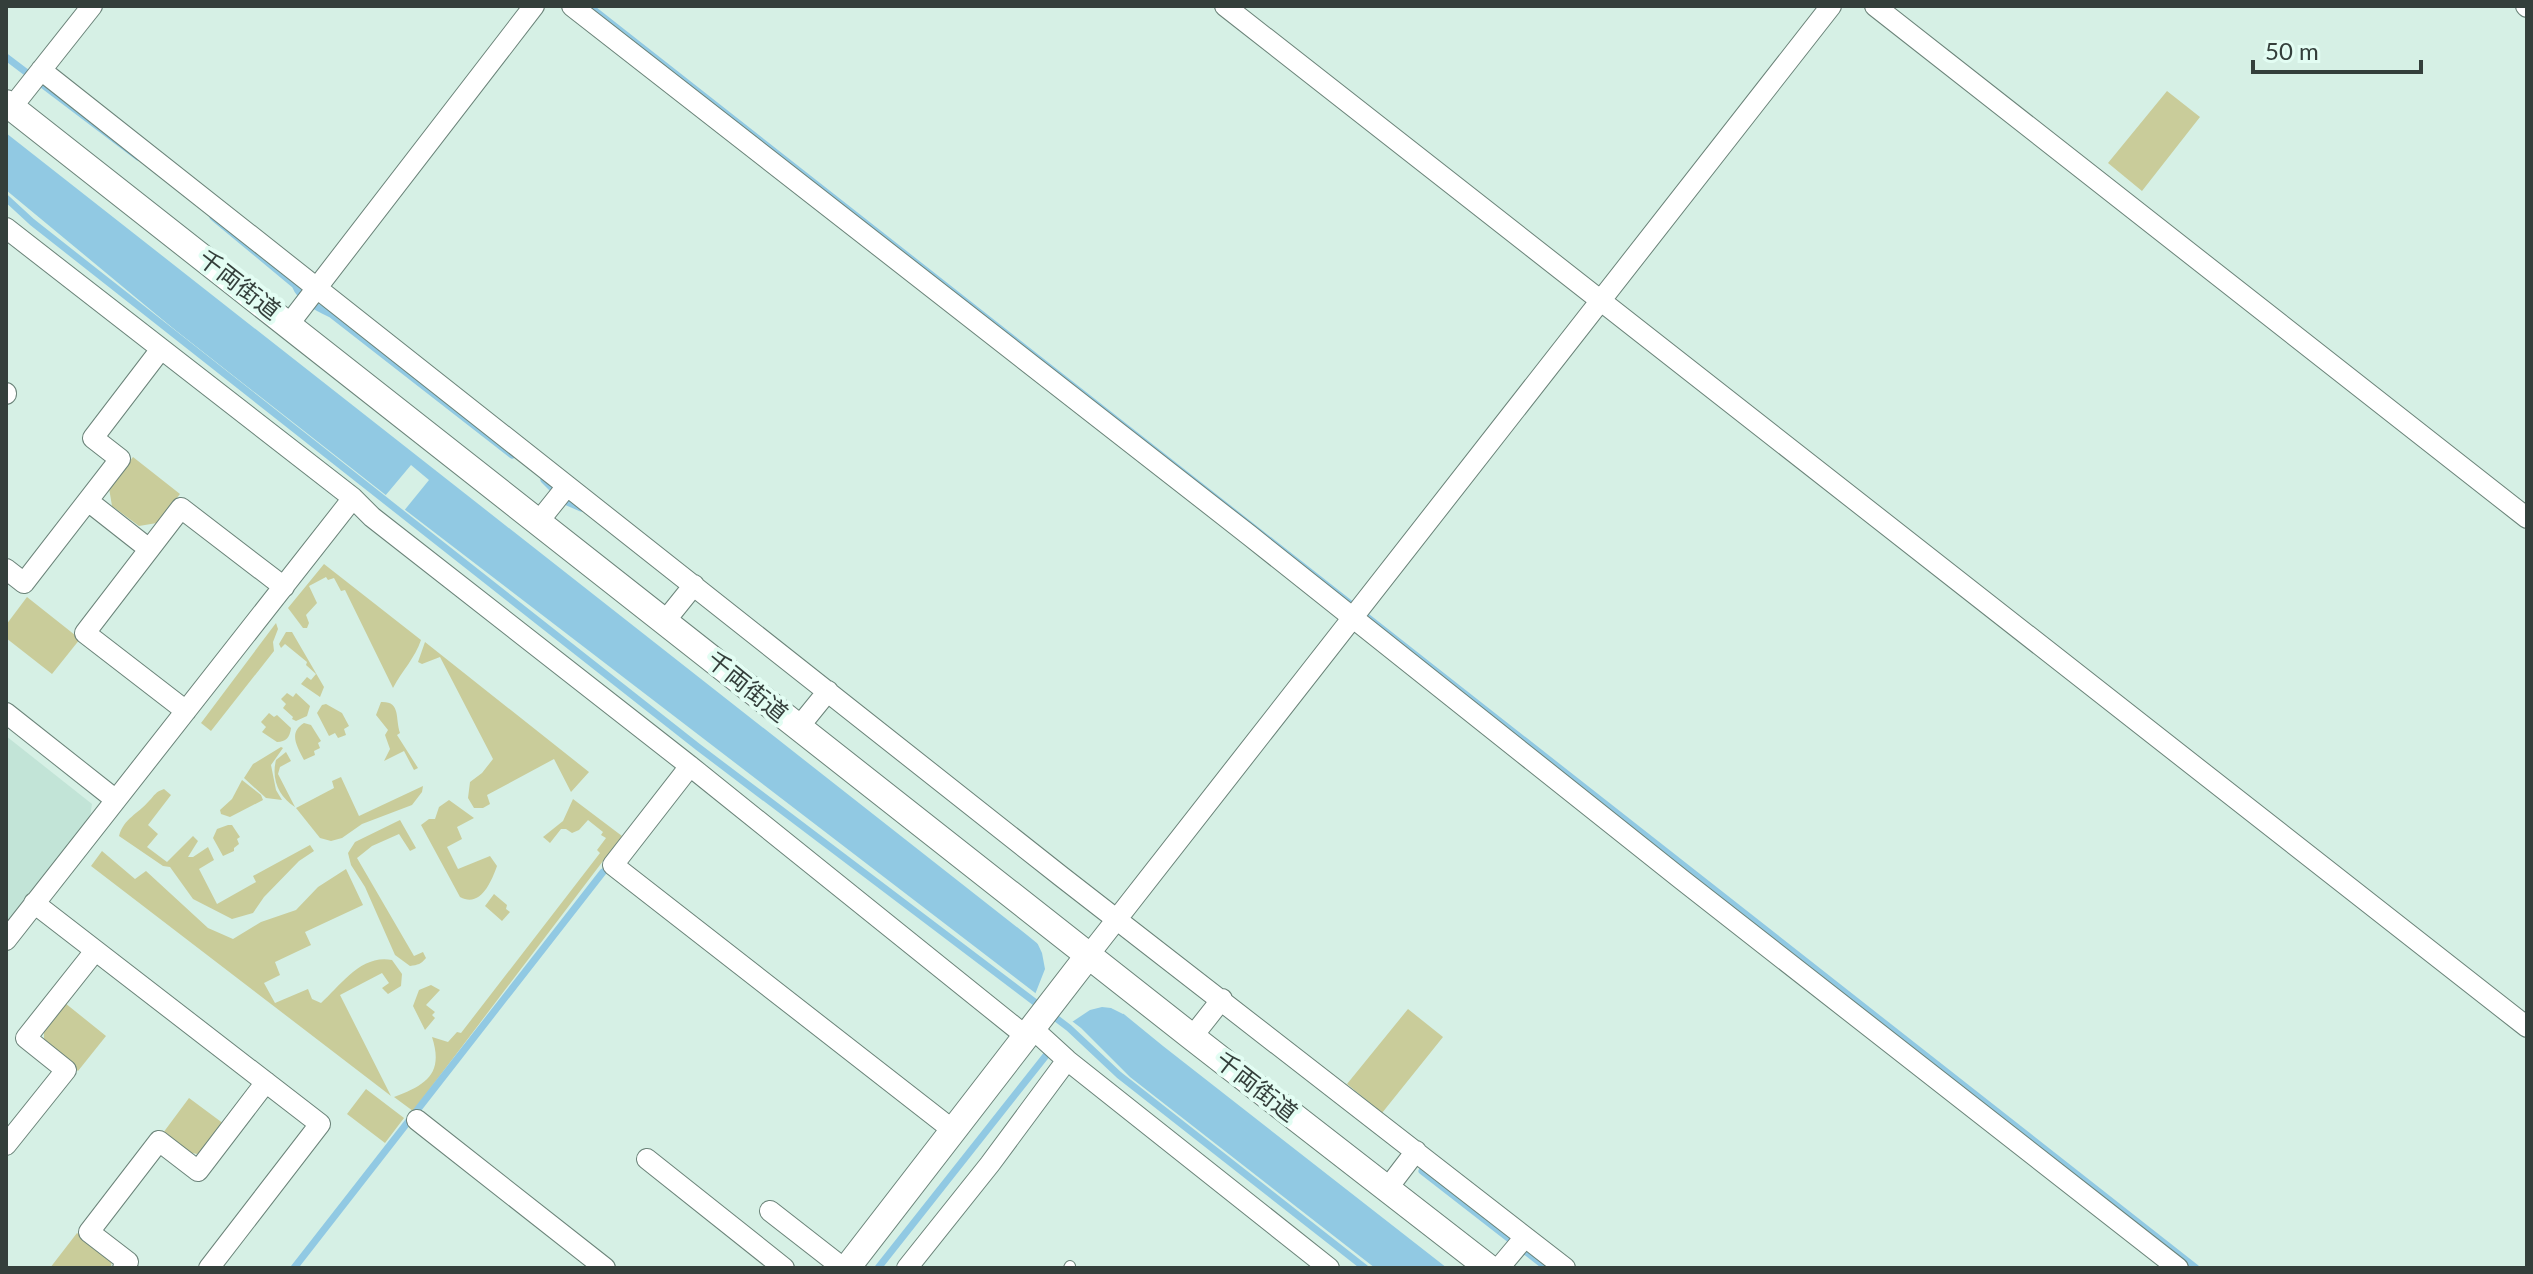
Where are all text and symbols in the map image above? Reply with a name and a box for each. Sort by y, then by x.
scale bar [2253,24,2421,74]
text: 50 m [2265,36,2319,65]
street label: 千両街道 [193,243,287,325]
street label: 千両街道 [702,644,794,727]
street label: 千両街道 [1210,1045,1304,1127]

